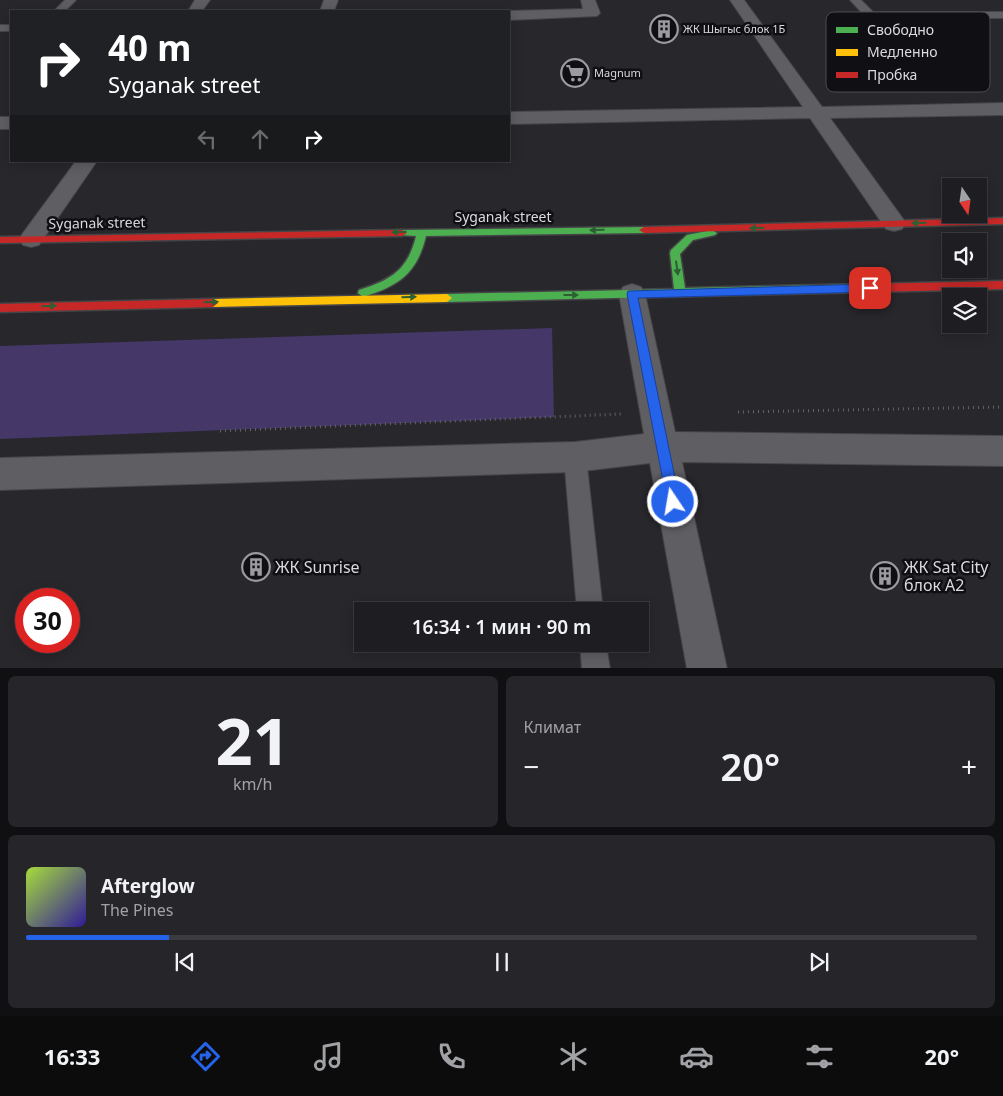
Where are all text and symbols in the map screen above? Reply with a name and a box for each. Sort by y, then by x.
legend [826,12,990,92]
building icon: ЖК Шыгыс блок 1Б [649,14,679,44]
text: Свободно [867,20,934,39]
place label: ЖК Шыгыс блок 1Б [683,21,785,36]
text: 40 m [108,24,191,71]
icon: right [25,30,90,95]
text: Медленно [867,42,938,61]
supermarket icon: Magnum [560,58,590,88]
place label: Magnum [594,65,641,80]
text: Пробка [867,65,917,84]
text: Syganak street [108,69,260,99]
icon: left [193,125,221,153]
icon: ahead [246,125,274,153]
icon: right [299,125,327,153]
north arrow [942,178,988,222]
map controls [942,178,987,333]
street label: Syganak street [454,207,552,226]
street label: Syganak street [48,212,146,233]
one-way arrow [911,219,927,227]
one-way arrow [749,224,765,232]
one-way arrow [588,226,604,234]
one-way arrow [391,229,407,237]
button: sound [942,233,987,278]
one-way arrow [673,260,681,276]
pin [849,267,891,309]
icon: arrive [856,274,884,302]
button: layers [942,288,987,333]
one-way arrow [563,290,579,298]
one-way arrow [401,293,417,301]
one-way arrow [203,298,219,306]
one-way arrow [41,302,57,310]
position arrow [646,475,698,527]
building icon: ЖК Sunrise [241,552,271,582]
place label: ЖК Sunrise [275,556,360,578]
place label: ЖК Sat City блок A2 [904,556,989,596]
building icon: ЖК Sat City блок A2 [870,561,900,591]
speed limit sign: 30 [15,588,80,653]
text: 16:34 · 1 мин · 90 m [412,614,591,640]
text: 21 [216,696,290,784]
text: Климат [524,716,581,738]
text: 20° [720,740,780,792]
text: − [524,747,540,785]
text: + [961,747,977,785]
text: km/h [233,773,272,795]
text: Afterglow [101,873,195,899]
text: The Pines [101,899,173,921]
icon: previous [171,948,199,976]
icon: pause [488,948,516,976]
icon: next [805,948,833,976]
icon: directions [188,1039,223,1074]
icon: music [311,1039,346,1074]
icon: phone [434,1039,469,1074]
icon: climate [556,1039,591,1074]
icon: car [679,1039,714,1074]
icon: filters [802,1039,837,1074]
text: 16:33 [44,1041,100,1071]
text: 20° [925,1041,959,1071]

